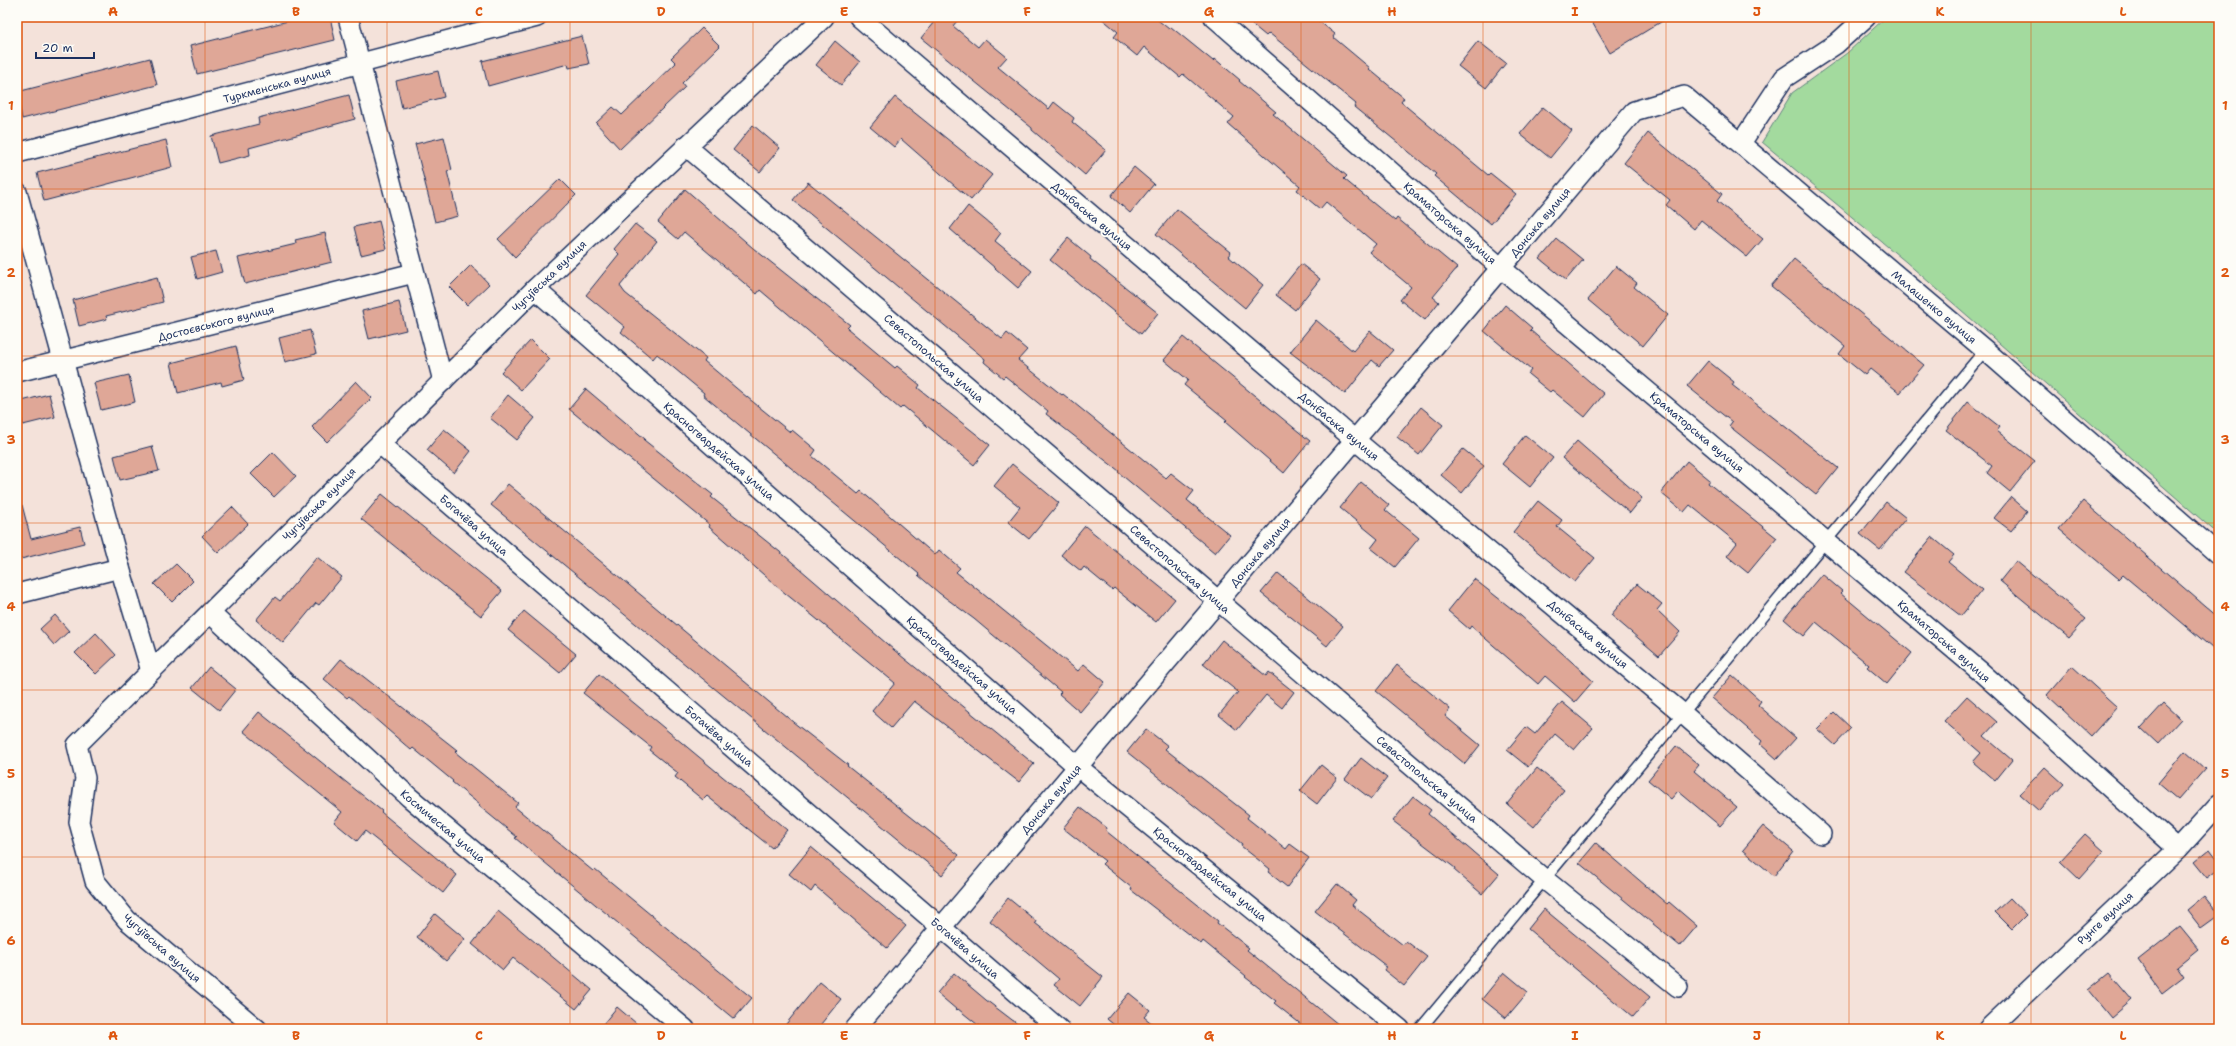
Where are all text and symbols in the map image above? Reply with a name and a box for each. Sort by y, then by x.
text: A [108,3,118,20]
text: B [292,3,300,20]
text: C [475,3,483,20]
text: D [656,3,666,20]
text: E [840,3,849,20]
text: F [1023,3,1031,20]
text: G [1204,3,1215,20]
text: H [1387,3,1397,20]
text: I [1571,3,1579,20]
text: J [1753,3,1761,20]
text: K [1936,3,1945,20]
text: L [2119,3,2127,20]
scale bar [36,34,94,60]
text: 20 m [42,40,73,56]
street label: Туркменська вулиця [222,64,333,107]
text: 1 [8,97,14,114]
text: 1 [2222,97,2228,114]
street label: Донбаська вулиця [1049,178,1135,254]
street label: Краматорська вулиця [1400,179,1499,268]
street label: Донська вулиця [1507,184,1574,260]
street label: Чугуївська вулиця [509,237,590,316]
text: 2 [6,264,16,281]
text: 2 [2220,264,2230,281]
street label: Малашенко вулиця [1888,267,1980,348]
street label: Достоєвського вулиця [156,302,276,345]
street label: Севастопольская улица [880,311,987,406]
street label: Донбаська вулиця [1296,388,1382,464]
street label: Краматорська вулиця [1647,389,1747,476]
street label: Красногвардейская улица [660,399,777,504]
text: 3 [6,431,16,448]
text: 3 [2220,431,2230,448]
street label: Чугуївська вулиця [279,464,359,544]
street label: Богачёва улица [436,491,511,559]
street label: Донська вулиця [1227,514,1294,590]
street label: Севастопольская улица [1126,522,1233,617]
street label: Донбаська вулиця [1545,596,1631,672]
street label: Краматорська вулиця [1894,597,1993,686]
text: 4 [6,598,16,615]
text: 4 [2220,598,2230,615]
street label: Красногвардейская улица [903,613,1020,718]
street label: Богачёва улица [681,702,756,770]
street label: Севастопольская улица [1373,733,1481,826]
street label: Донська вулиця [1018,761,1085,837]
text: 5 [7,765,15,782]
text: 5 [2221,765,2229,782]
street label: Космическая улица [397,786,489,867]
street label: Красногвардейская улица [1150,824,1270,925]
street label: Рунге вулиця [2074,888,2137,948]
street label: Чугуївська вулиця [120,910,204,986]
street label: Богачёва улица [927,914,1002,982]
text: 6 [6,932,16,949]
text: 6 [2220,932,2230,949]
text: A [108,1027,118,1044]
text: B [292,1027,300,1044]
text: C [475,1027,483,1044]
text: D [656,1027,666,1044]
text: E [840,1027,849,1044]
text: F [1023,1027,1031,1044]
text: G [1204,1027,1215,1044]
text: H [1387,1027,1397,1044]
text: I [1571,1027,1579,1044]
text: J [1753,1027,1761,1044]
text: K [1936,1027,1945,1044]
text: L [2119,1027,2127,1044]

